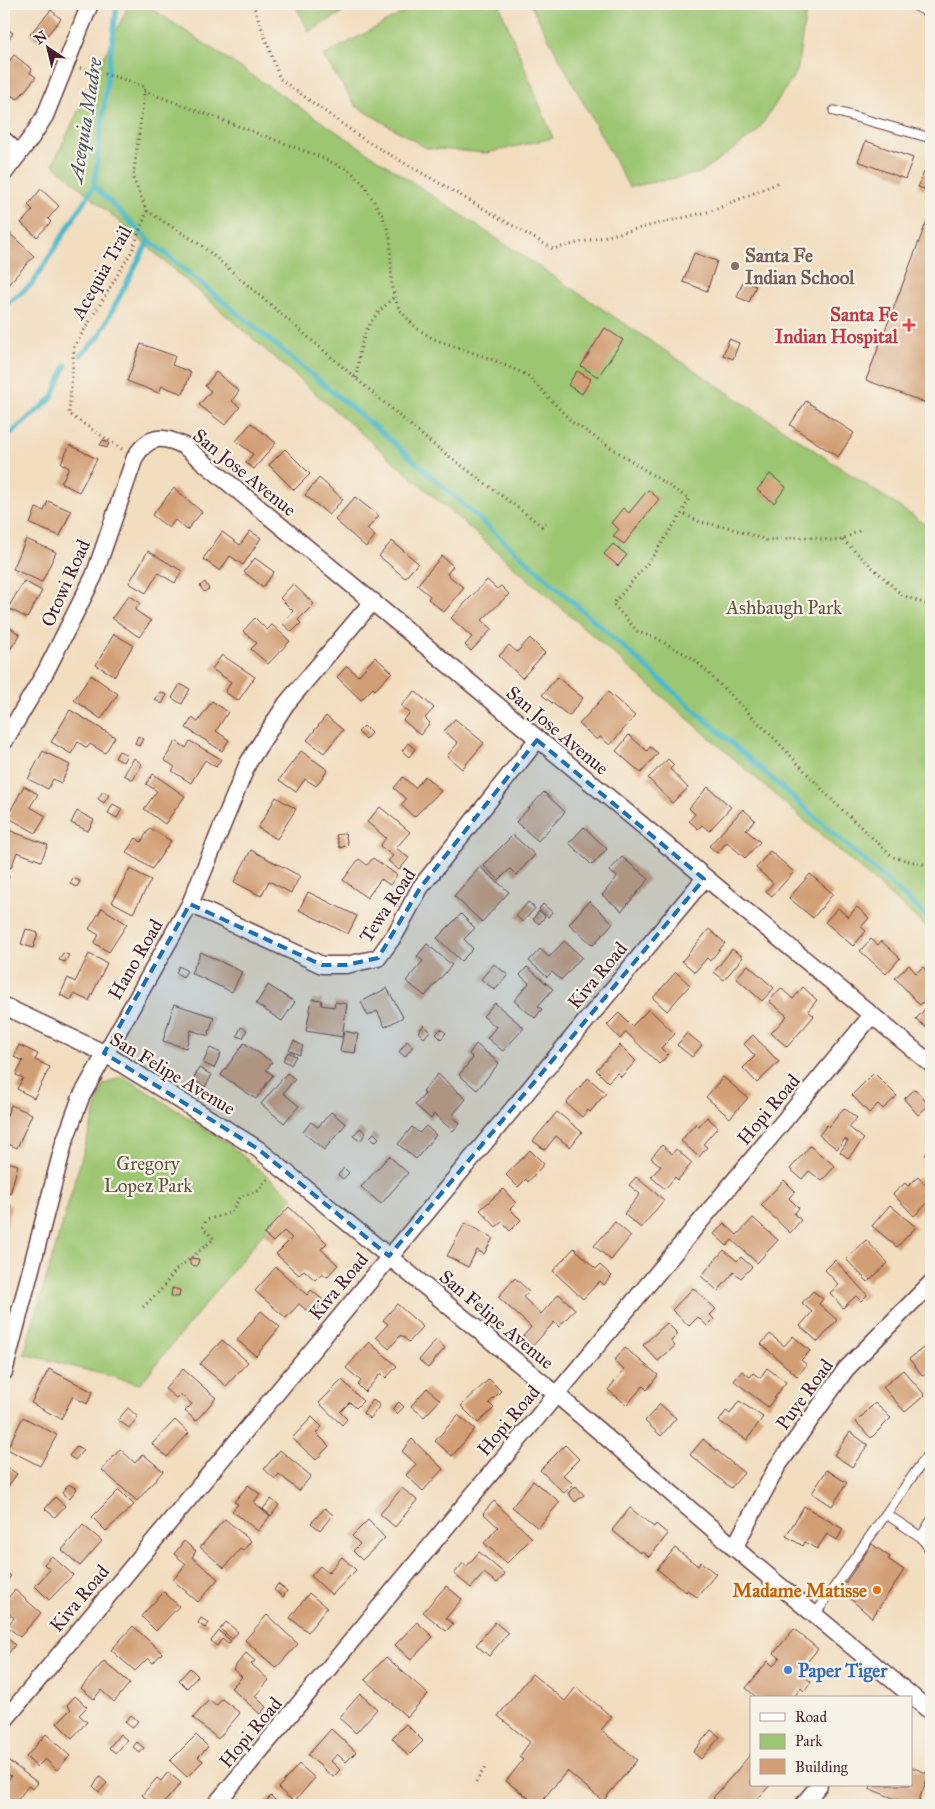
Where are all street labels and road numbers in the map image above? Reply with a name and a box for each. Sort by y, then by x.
street label: Acequia Trail [66,221,138,324]
street label: San Jose Avenue [188,424,301,522]
street label: Otowi Road [36,536,95,630]
street label: San Jose Avenue [501,681,614,781]
street label: Tewa Road [354,863,421,947]
street label: Hano Road [103,915,168,1004]
street label: Kiva Road [563,937,632,1013]
street label: San Felipe Avenue [106,1027,240,1120]
street label: Hopi Road [732,1069,805,1149]
street label: Kiva Road [304,1248,373,1324]
street label: San Felipe Avenue [435,1265,559,1374]
street label: Puye Road [771,1354,838,1434]
street label: Hopi Road [472,1380,545,1460]
street label: Kiva Road [45,1560,114,1636]
street label: Hopi Road [214,1692,287,1772]

